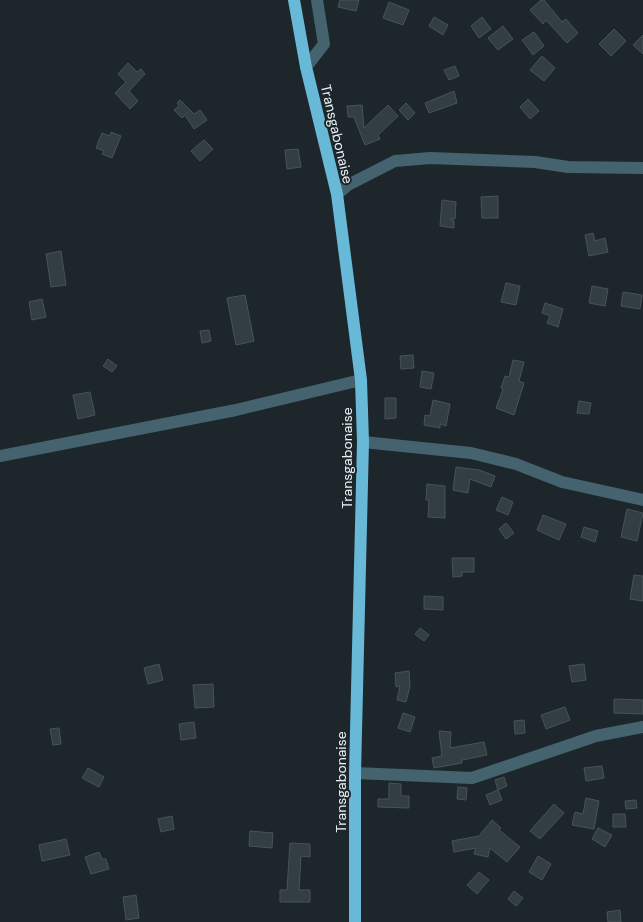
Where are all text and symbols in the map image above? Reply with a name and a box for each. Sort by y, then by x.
street label: Transgabonaise [317,83,357,185]
street label: Transgabonaise [338,407,356,509]
street label: Transgabonaise [332,731,350,833]

